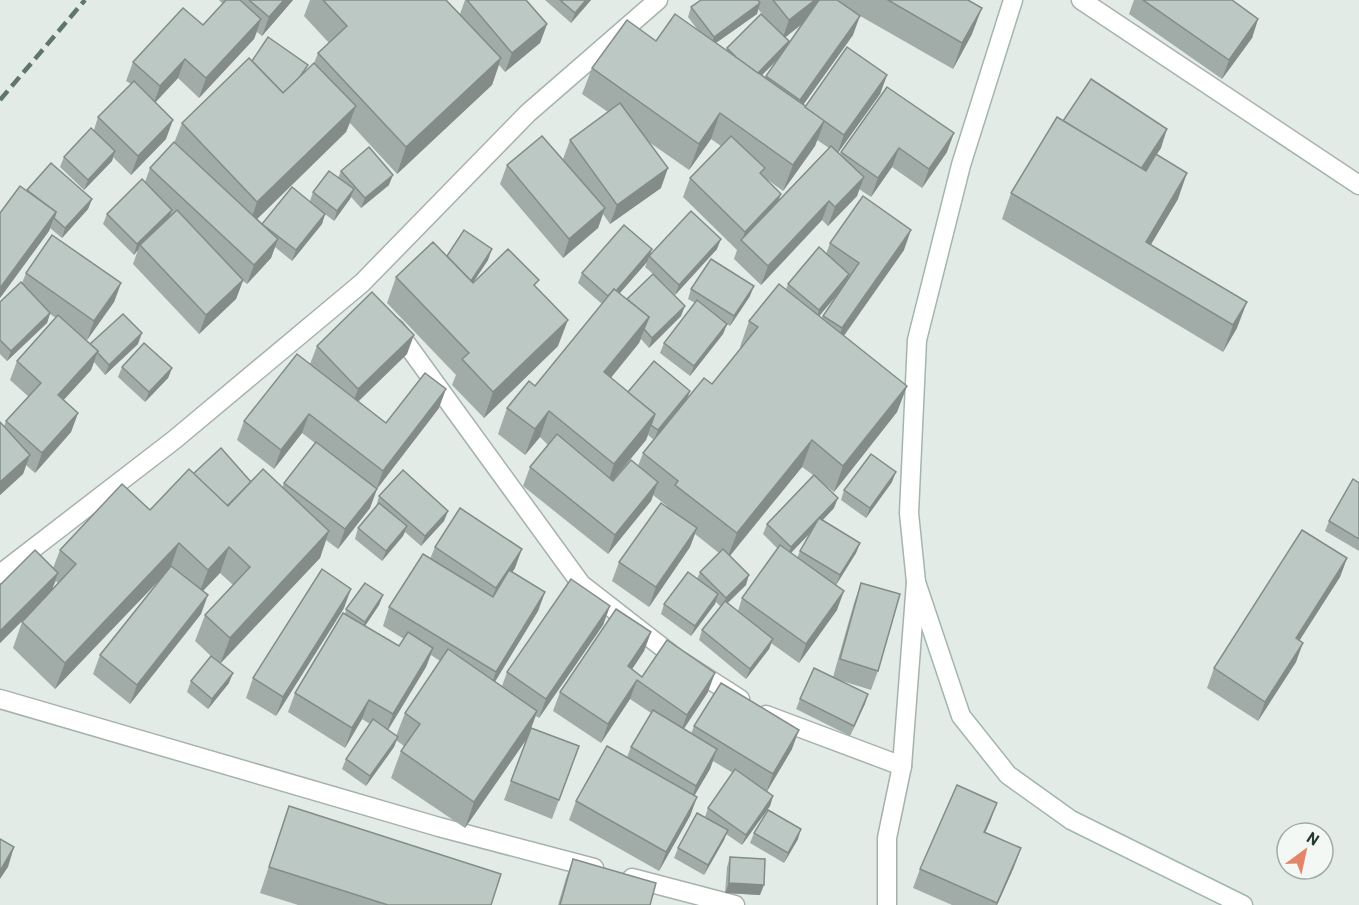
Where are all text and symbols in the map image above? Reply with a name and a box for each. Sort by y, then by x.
north arrow [1275,821,1335,881]
text: N [1304,827,1323,849]

